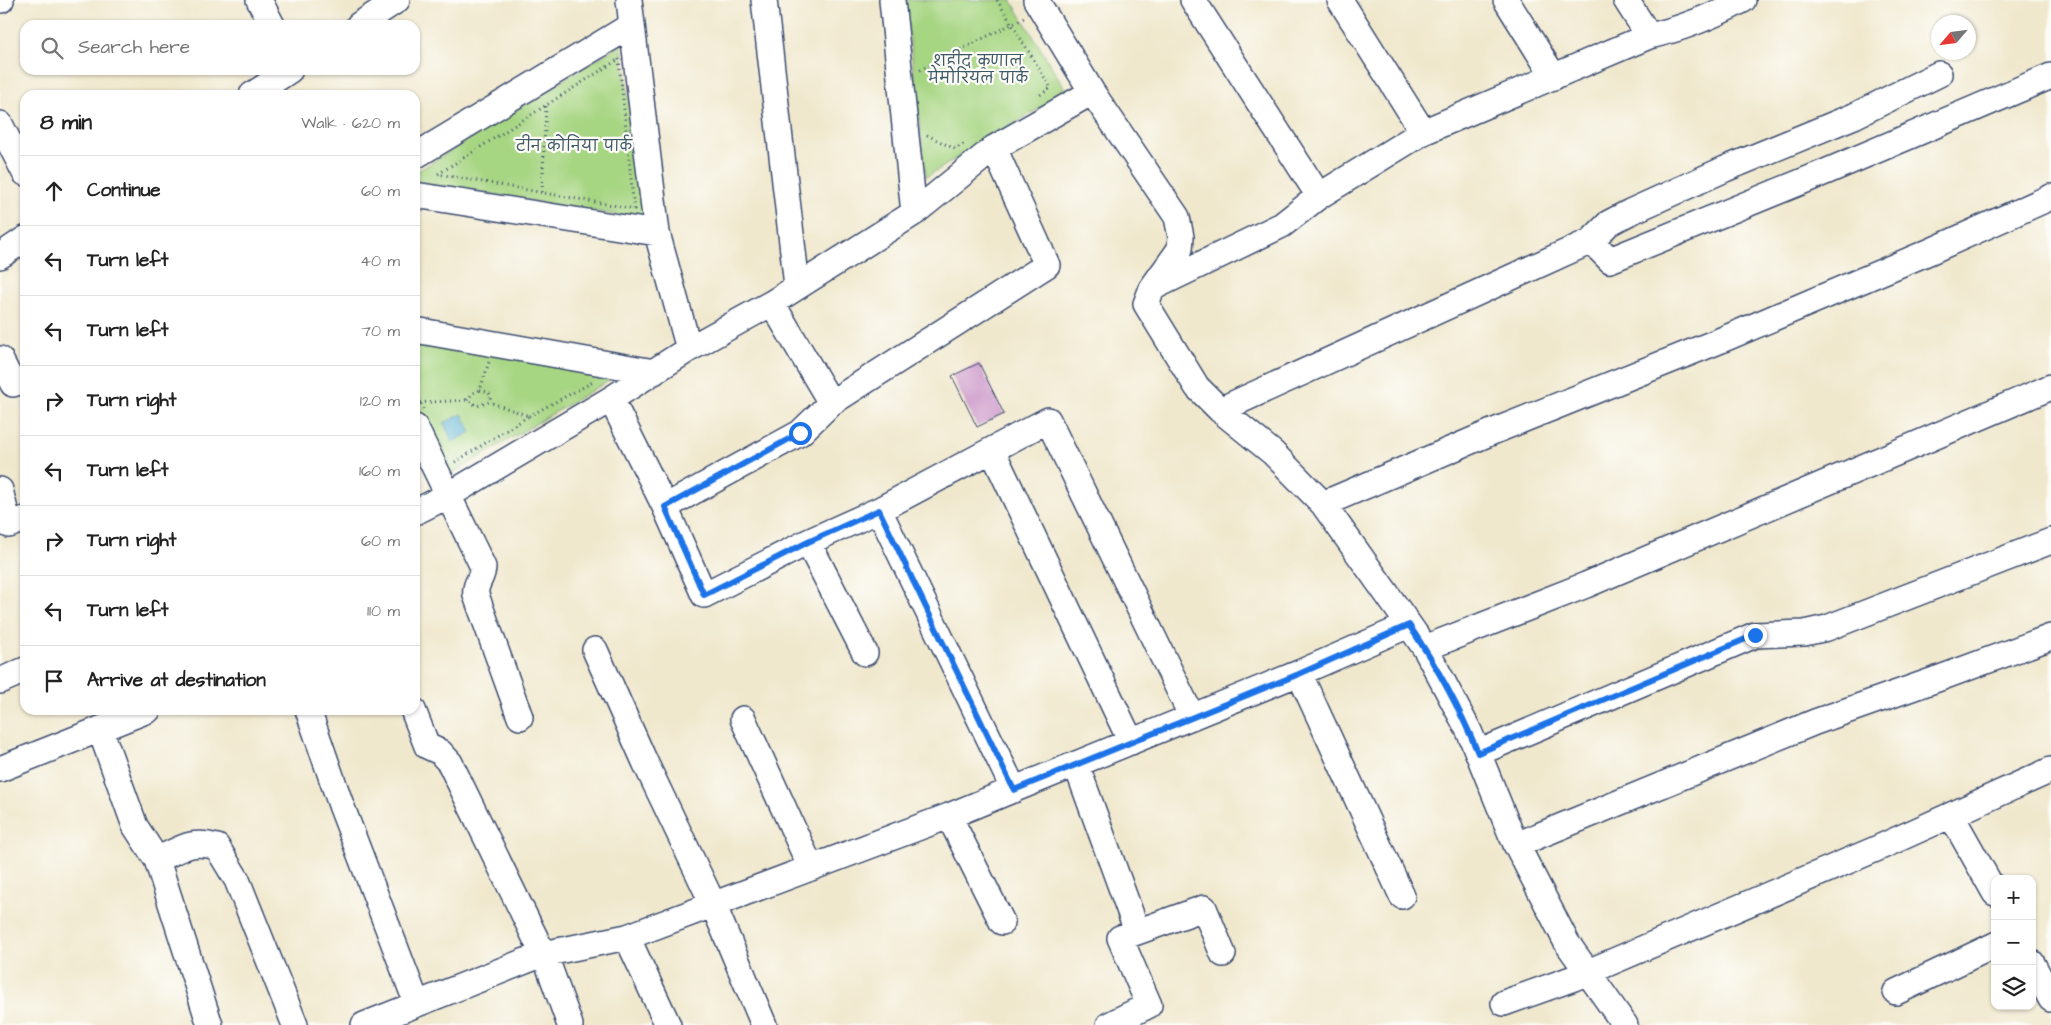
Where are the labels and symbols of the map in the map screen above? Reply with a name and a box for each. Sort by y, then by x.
north arrow [1931,15,1976,60]
park label: शहीद कुणाल मेमोरियल पार्क [927,49,1029,89]
park label: टीन कोनिया पार्क [515,134,633,157]
route start [789,422,812,445]
route end [1744,624,1767,647]

